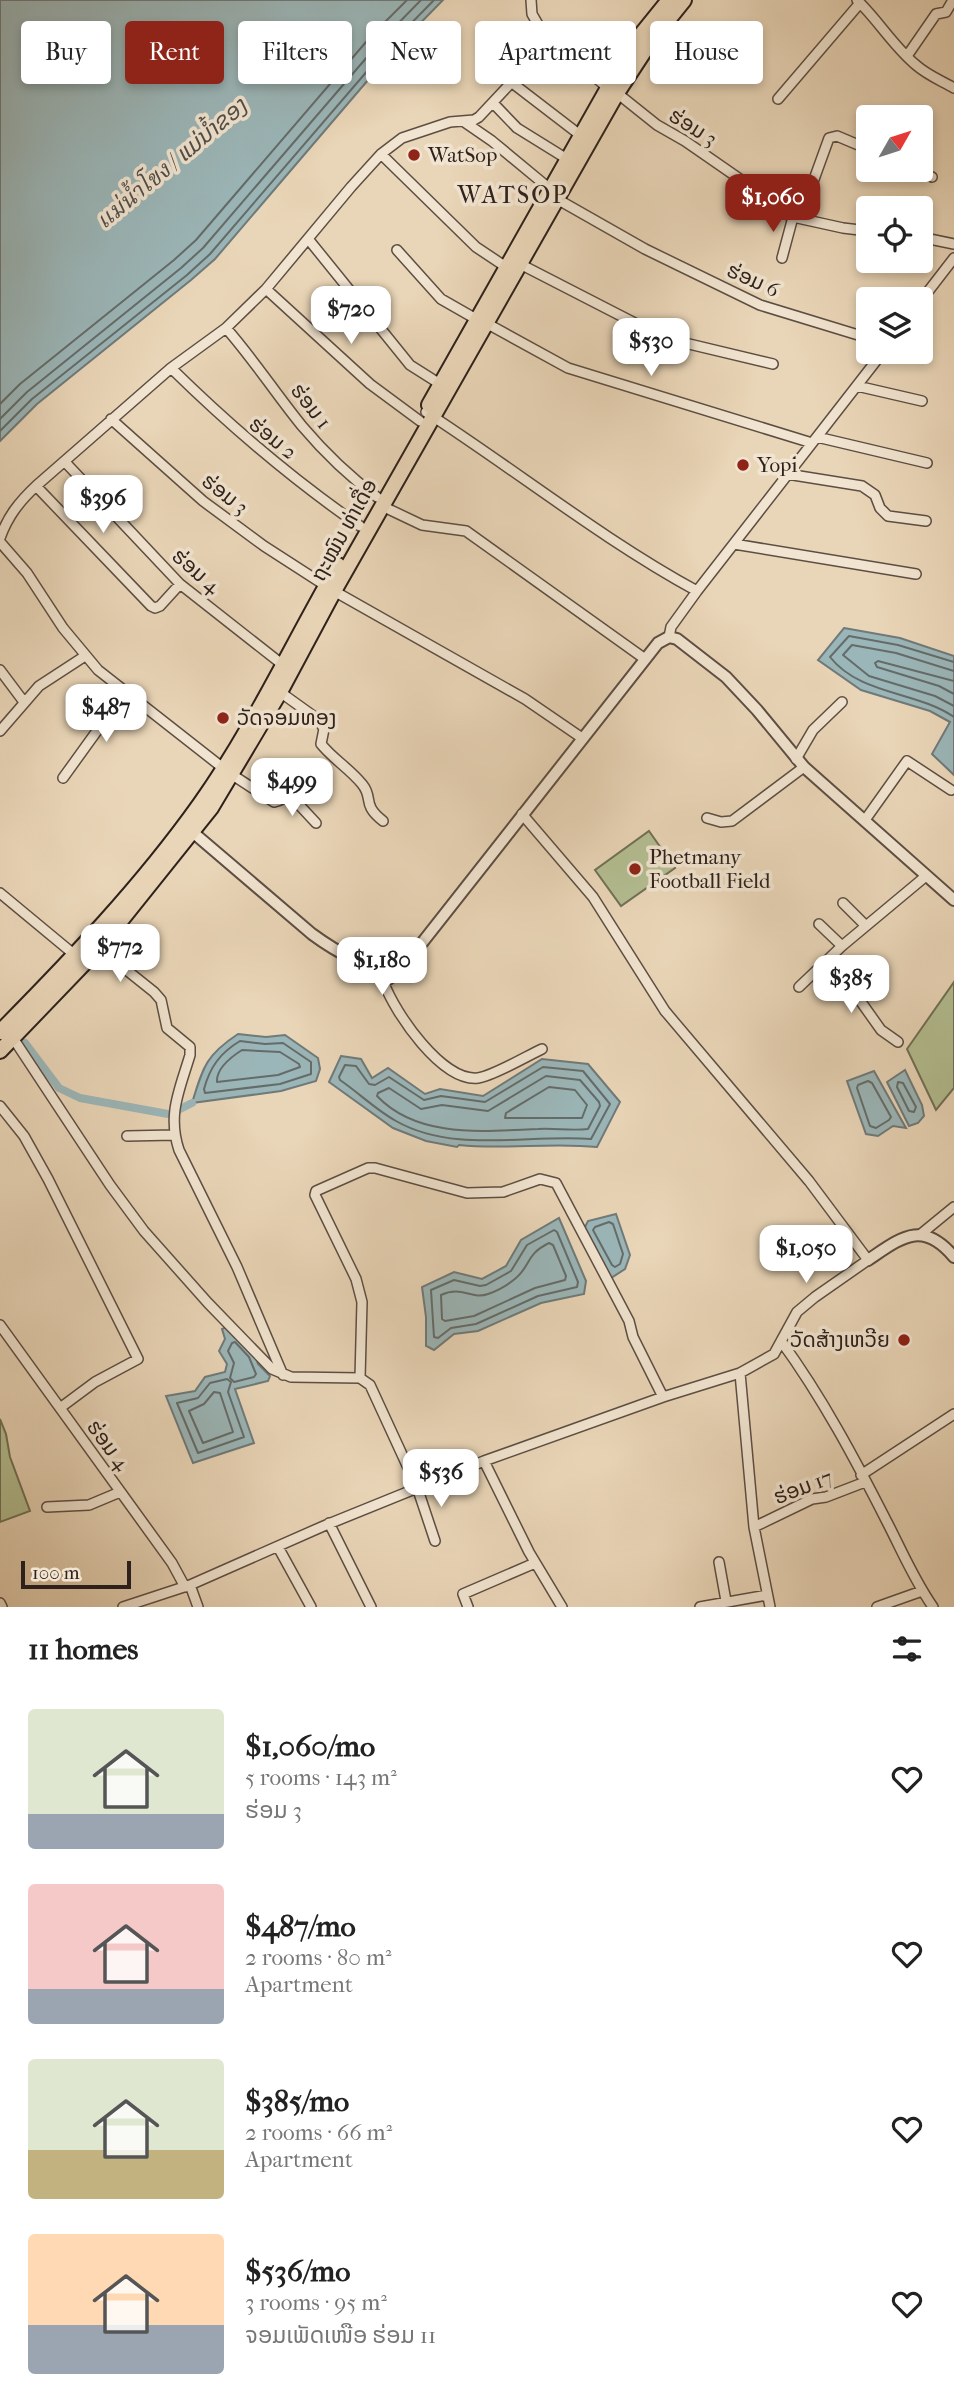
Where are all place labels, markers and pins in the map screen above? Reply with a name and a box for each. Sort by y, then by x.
place label: WatSop [427,143,497,167]
marker: WatSop [406,147,422,163]
pin: $1,060 [716,174,830,234]
pin: $720 [310,286,392,346]
pin: $530 [610,318,692,378]
place label: Yopi [756,453,798,477]
marker: Yopi [735,457,751,473]
pin: $396 [62,476,144,535]
pin: $487 [65,684,147,744]
place label: ວັດຈອມທອງ [237,706,336,730]
marker: ວັດຈອມທອງ [215,710,231,726]
pin: $499 [251,758,333,818]
place label: Phetmany Football Field [649,845,771,893]
marker: Phetmany Football Field [627,861,643,877]
pin: $772 [79,925,161,984]
pin: $1,180 [325,937,439,997]
pin: $385 [810,956,892,1015]
pin: $1,050 [749,1226,863,1285]
place label: ວັດສ້າງເຫວີຍ [790,1327,890,1352]
marker: ວັດສ້າງເຫວີຍ [896,1332,912,1348]
pin: $536 [400,1450,482,1509]

